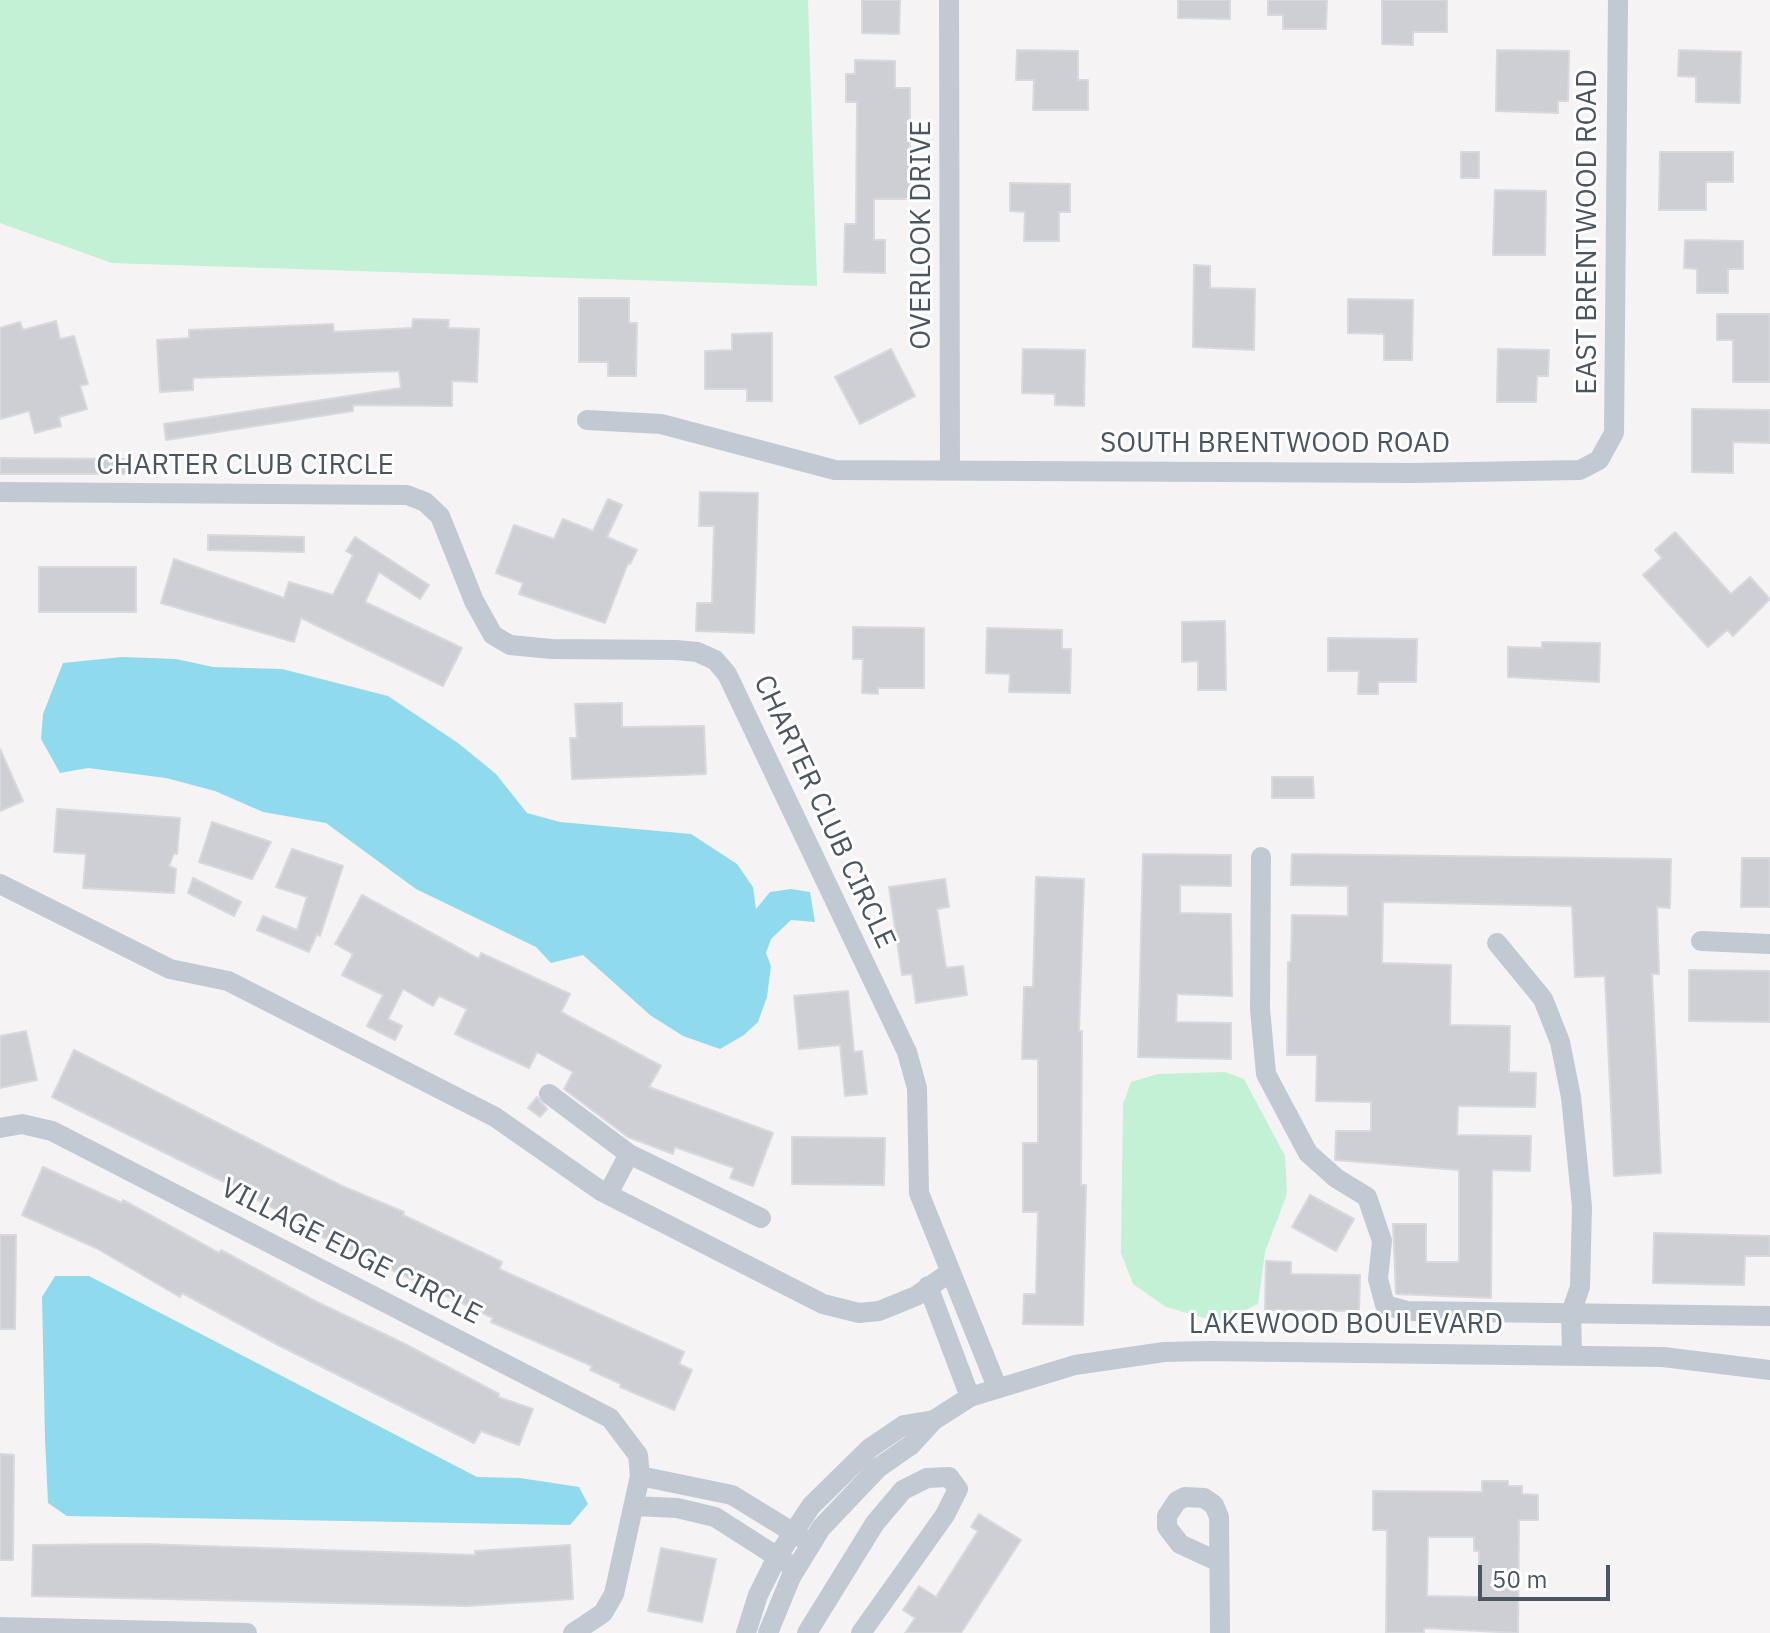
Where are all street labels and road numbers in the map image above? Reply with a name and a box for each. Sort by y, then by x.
street label: EAST BRENTWOOD ROAD [1571,69,1605,395]
street label: OVERLOOK DRIVE [905,120,939,350]
street label: SOUTH BRENTWOOD ROAD [1100,427,1450,461]
street label: CHARTER CLUB CIRCLE [96,449,394,483]
street label: CHARTER CLUB CIRCLE [746,670,902,954]
street label: VILLAGE EDGE CIRCLE [215,1172,487,1332]
street label: LAKEWOOD BOULEVARD [1189,1308,1503,1342]

